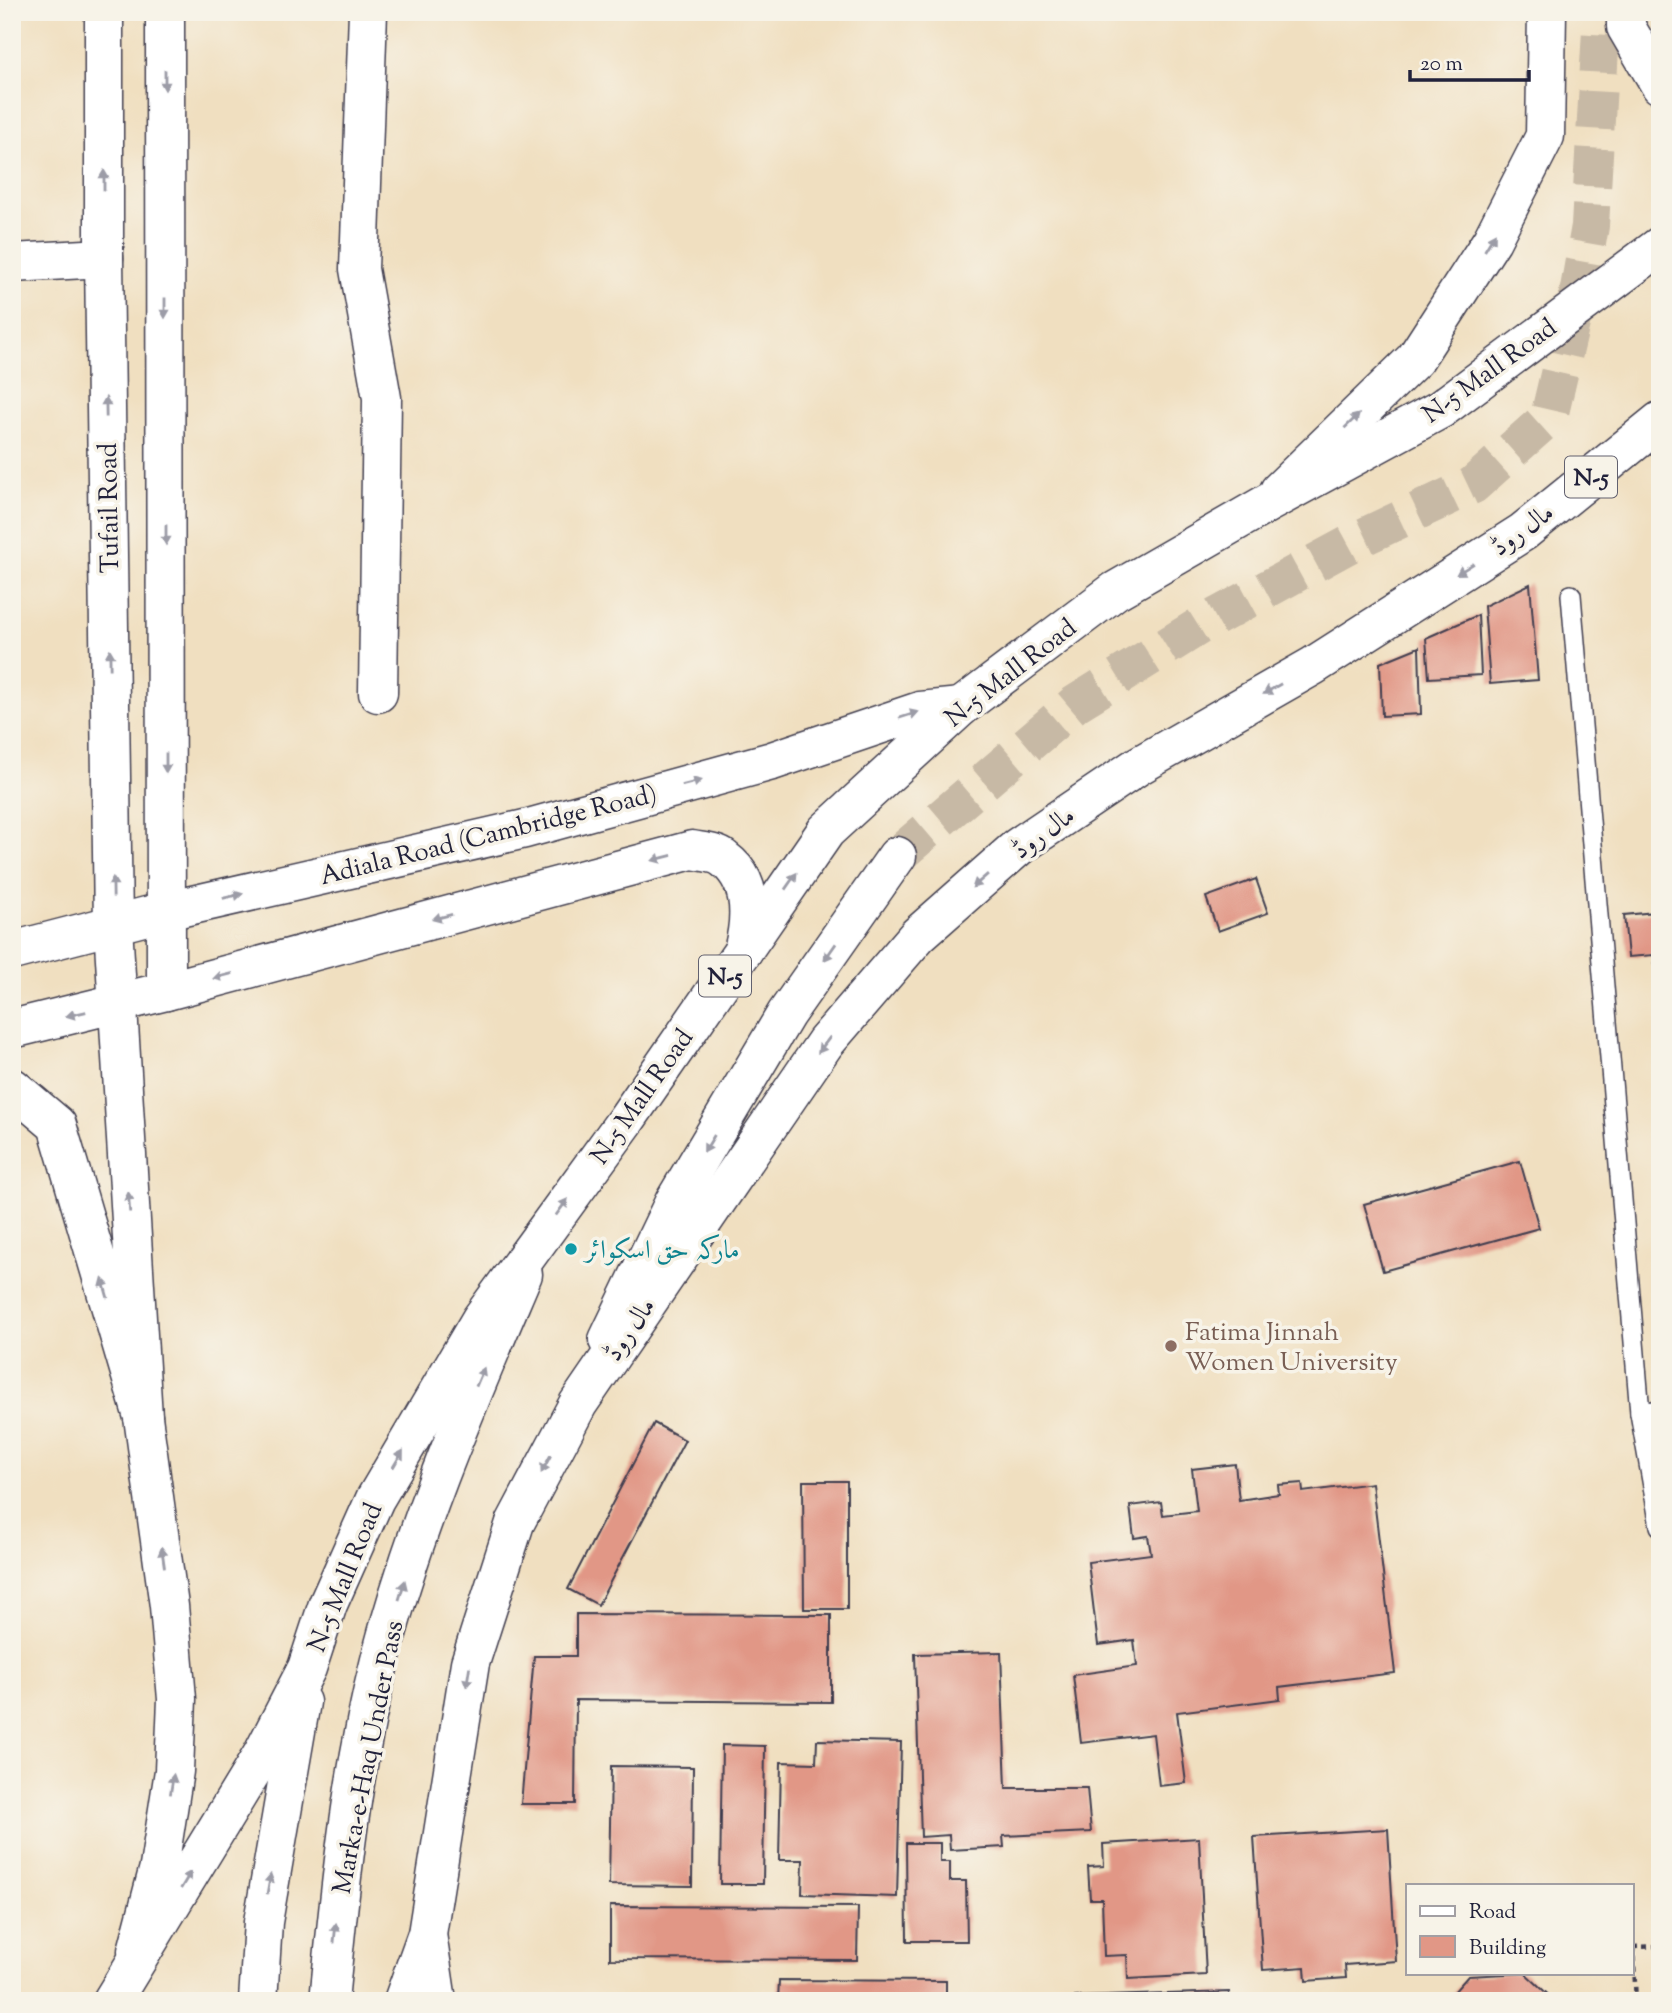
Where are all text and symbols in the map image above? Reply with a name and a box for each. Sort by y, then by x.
scale bar [1410,38,1528,82]
text: 20 m [1420,50,1463,80]
one-way arrow [159,70,171,92]
one-way arrow [98,169,110,191]
one-way arrow [1484,233,1496,252]
one-way arrow [159,297,171,319]
street label: N-5 Mall Road [1416,310,1566,433]
one-way arrow [100,396,112,418]
one-way arrow [1343,412,1360,429]
street label: Tufail Road [91,442,130,574]
road number: N-5 [1565,456,1617,498]
street label: مال روڈ [1484,496,1563,566]
one-way arrow [160,525,172,547]
one-way arrow [1456,562,1475,575]
street label: N-5 Mall Road [938,611,1085,737]
one-way arrow [104,648,115,670]
one-way arrow [1262,683,1282,695]
one-way arrow [898,709,919,720]
one-way arrow [160,752,172,774]
street label: Adiala Road (Cambridge Road) [316,777,661,896]
one-way arrow [681,777,703,788]
street label: مال روڈ [1005,799,1084,869]
one-way arrow [651,853,673,864]
one-way arrow [784,872,798,890]
one-way arrow [971,873,989,889]
one-way arrow [107,876,119,898]
one-way arrow [222,890,244,901]
one-way arrow [431,912,453,923]
one-way arrow [823,943,837,961]
road number: N-5 [699,956,751,996]
one-way arrow [211,971,233,982]
one-way arrow [65,1008,87,1019]
street label: N-5 Mall Road [583,1022,704,1173]
one-way arrow [817,1036,831,1054]
one-way arrow [702,1135,715,1154]
one-way arrow [124,1191,135,1213]
one-way arrow [555,1198,569,1217]
place label: مارکہ حق اسکوائر [582,1233,740,1270]
marker: مارکہ حق اسکوائر [563,1241,579,1257]
one-way arrow [99,1277,109,1298]
street label: مال روڈ [596,1291,666,1370]
place label: Fatima Jinnah Women University [1185,1315,1398,1382]
marker: Fatima Jinnah Women University [1163,1338,1179,1354]
one-way arrow [475,1366,486,1387]
one-way arrow [392,1450,404,1469]
one-way arrow [540,1455,552,1474]
street label: N-5 Mall Road [300,1497,393,1658]
one-way arrow [157,1546,168,1568]
one-way arrow [397,1579,408,1600]
street label: Marka-e-Haq Under Pass [325,1618,414,1897]
one-way arrow [462,1666,473,1688]
one-way arrow [167,1773,178,1795]
one-way arrow [180,1871,193,1890]
one-way arrow [264,1873,275,1895]
legend [1406,1884,1634,1974]
text: Road [1469,1898,1516,1928]
one-way arrow [330,1922,341,1944]
text: Building [1469,1934,1546,1964]

